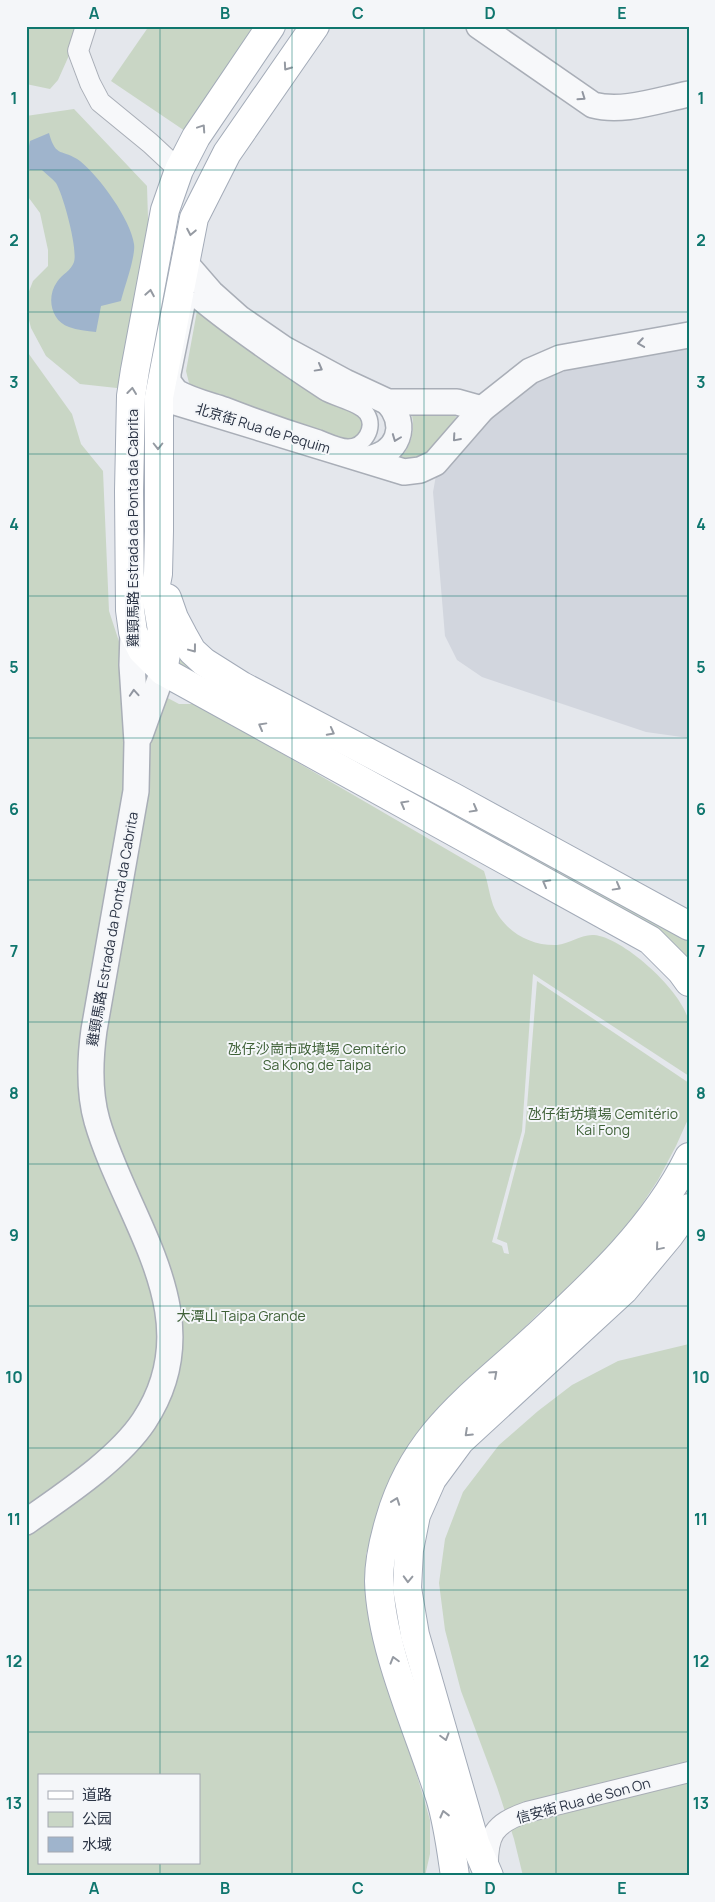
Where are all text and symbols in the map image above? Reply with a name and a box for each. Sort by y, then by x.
text: A [89,2,100,24]
text: B [220,2,230,24]
text: C [352,2,364,24]
text: D [484,2,496,24]
text: E [617,2,627,24]
one-way arrow [284,61,293,70]
text: 1 [10,87,18,109]
text: 1 [697,87,705,109]
one-way arrow [576,91,586,100]
one-way arrow [196,124,206,133]
one-way arrow [187,227,197,236]
text: 2 [9,229,19,251]
text: 2 [696,229,706,251]
one-way arrow [144,289,154,297]
one-way arrow [636,337,644,348]
one-way arrow [313,362,322,372]
text: 3 [9,371,19,393]
text: 3 [696,371,706,393]
one-way arrow [126,387,137,395]
street label: 北京街 Rua de Pequim [193,398,333,458]
street label: 雞頸馬路 Estrada da Ponta da Cabrita [123,409,142,647]
one-way arrow [392,433,402,441]
one-way arrow [453,433,462,442]
one-way arrow [153,442,163,450]
text: 4 [9,513,19,535]
text: 4 [696,513,706,535]
one-way arrow [187,643,195,652]
text: 5 [9,656,19,678]
text: 5 [696,656,706,678]
one-way arrow [128,689,139,697]
one-way arrow [258,722,267,732]
one-way arrow [325,726,334,736]
text: 6 [9,798,19,820]
text: 6 [696,798,706,820]
one-way arrow [401,800,410,810]
one-way arrow [469,802,478,812]
street label: 雞頸馬路 Estrada da Ponta da Cabrita [82,810,142,1048]
one-way arrow [543,879,552,889]
one-way arrow [611,881,620,891]
text: 7 [10,940,18,962]
text: 7 [697,940,705,962]
park label: 氹仔沙崗市政墳場 Cemitério Sa Kong de Taipa [228,1039,406,1074]
text: 8 [9,1082,19,1104]
text: 8 [696,1082,706,1104]
park label: 氹仔街坊墳場 Cemitério Kai Fong [528,1104,678,1139]
text: 9 [9,1224,19,1246]
text: 9 [696,1224,706,1246]
one-way arrow [657,1241,665,1250]
park label: 大潭山 Taipa Grande [176,1306,306,1325]
text: 10 [5,1366,23,1388]
text: 10 [692,1366,710,1388]
one-way arrow [489,1371,498,1380]
one-way arrow [464,1427,473,1436]
one-way arrow [390,1497,400,1506]
text: 11 [7,1508,21,1530]
text: 11 [694,1508,708,1530]
one-way arrow [402,1576,413,1584]
text: 12 [6,1650,22,1672]
text: 12 [693,1650,709,1672]
one-way arrow [390,1656,400,1665]
one-way arrow [439,1732,449,1741]
street label: 信安街 Rua de Son On [514,1773,652,1827]
legend [38,1774,200,1864]
text: 道路 [82,1784,112,1805]
text: 13 [6,1792,22,1814]
text: 13 [693,1792,709,1814]
text: 公园 [82,1808,112,1829]
one-way arrow [440,1811,450,1819]
text: 水域 [82,1834,112,1855]
text: A [89,1877,100,1899]
text: B [220,1877,230,1899]
text: C [352,1877,364,1899]
text: D [484,1877,496,1899]
text: E [617,1877,627,1899]

